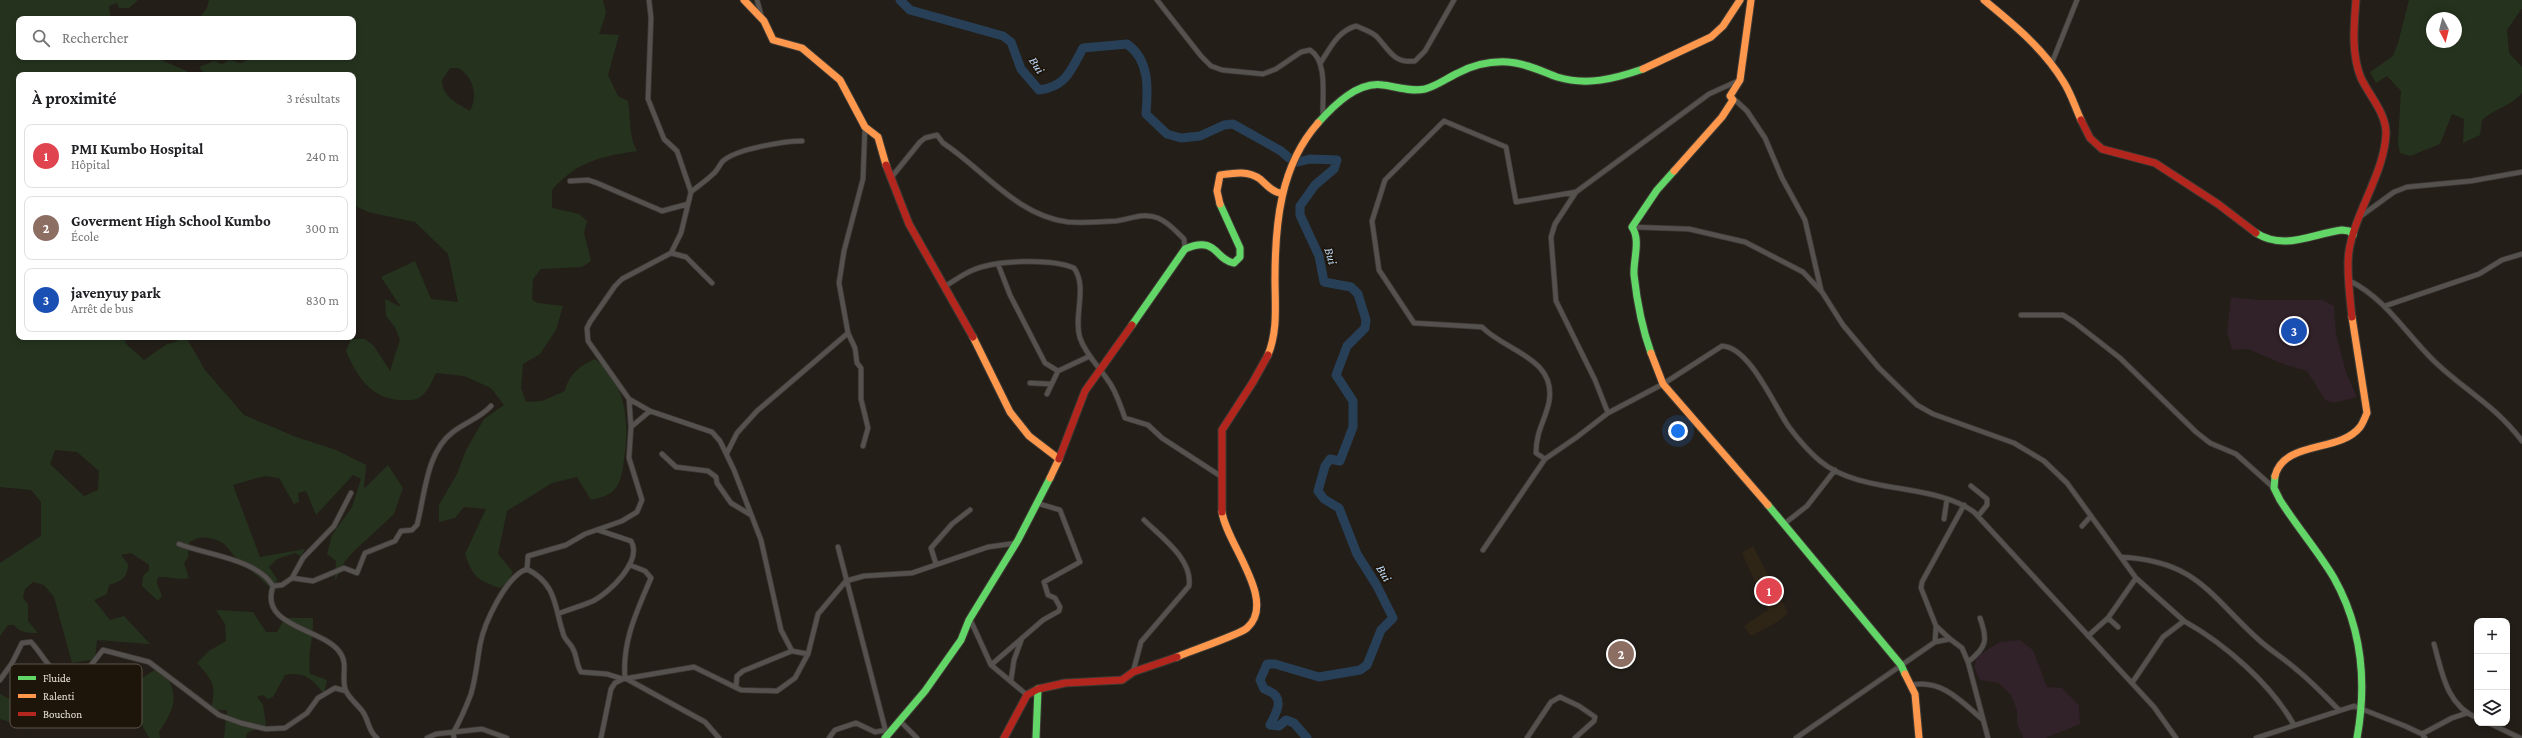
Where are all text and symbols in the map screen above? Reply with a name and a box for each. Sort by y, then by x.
north arrow [2426,12,2462,48]
search box [16,16,356,60]
icon: search [30,27,52,49]
text: Rechercher [62,30,129,46]
water label: Bui [1026,54,1048,77]
text: À proximité [32,89,116,108]
text: 3 résultats [286,91,340,106]
text: PMI Kumbo Hospital [71,141,203,157]
text: 1 [44,149,48,164]
text: 240 m [306,149,339,164]
text: Hôpital [71,157,110,172]
text: Goverment High School Kumbo [71,213,271,229]
text: 2 [43,221,49,236]
text: 300 m [305,221,339,236]
text: École [71,229,99,244]
water label: Bui [1321,246,1341,267]
text: javenyuy park [71,285,161,301]
text: 3 [43,293,49,308]
text: 830 m [306,293,339,308]
text: Arrêt de bus [71,301,133,316]
pin: 3 [2281,316,2307,346]
your location [1668,421,1688,441]
water label: Bui [1373,562,1395,585]
pin: 1 [1756,576,1782,606]
map controls [2474,618,2510,726]
button: + [2474,618,2510,654]
pin: 2 [1608,639,1634,669]
button: − [2474,654,2510,690]
legend [10,664,142,728]
text: Fluide [43,672,71,684]
text: Ralenti [43,690,74,702]
button: layers [2474,690,2510,726]
text: Bouchon [43,708,82,720]

